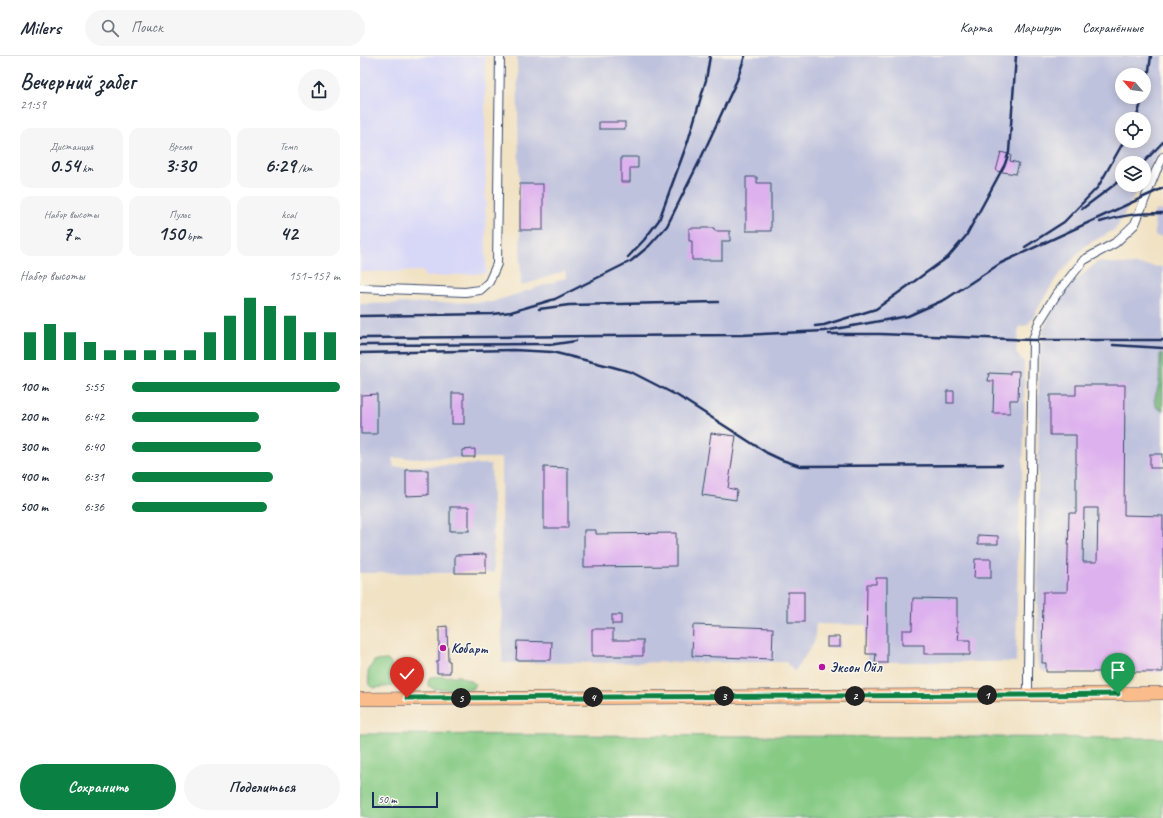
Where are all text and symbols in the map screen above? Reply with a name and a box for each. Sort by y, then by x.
search box [85,10,365,46]
text: Milers [20,16,61,40]
icon: search [99,17,121,39]
text: Поиск [131,18,163,37]
text: Карта [960,19,992,36]
text: Маршрут [1014,19,1060,36]
text: Сохранённые [1082,19,1143,36]
text: Вечерний забег [20,68,135,96]
north arrow [1115,68,1151,104]
map controls [1115,68,1151,192]
button: share [298,69,340,111]
text: 21:59 [20,97,46,113]
button: locate [1115,112,1151,148]
text: Дистанция [49,139,93,153]
text: Время [168,139,192,153]
text: Темп [280,139,298,153]
text: 0.54 [49,153,80,178]
text: 3:30 [165,153,195,178]
text: 6:29 [265,153,296,178]
button: layers [1115,156,1151,192]
text: km [80,161,93,175]
text: /km [296,161,313,175]
text: Набор высоты [44,207,99,221]
text: Пульс [169,207,191,221]
text: kcal [281,207,296,221]
text: 7 [62,221,71,246]
text: 150 [158,221,184,246]
text: 42 [280,221,298,246]
text: m [71,229,80,243]
text: bpm [184,229,202,243]
text: Набор высоты [20,268,85,284]
text: 151–157 m [289,268,340,284]
text: 100 m [20,379,48,395]
text: 5:55 [84,379,104,395]
text: 200 m [20,409,48,425]
text: 6:42 [84,409,104,425]
text: 300 m [20,439,48,455]
text: 6:40 [84,439,104,455]
text: 400 m [20,469,48,485]
text: 6:31 [84,469,104,485]
text: 500 m [20,499,48,515]
text: 6:36 [84,499,104,515]
place label: Кобарт [451,640,489,657]
marker: Кобарт [438,643,448,653]
pin [1101,653,1135,694]
pin [390,657,424,698]
place label: Эксон Ойл [830,659,883,676]
icon: arrive [1107,659,1129,681]
marker: Эксон Ойл [817,662,827,672]
icon: check [396,663,418,685]
pin: 1 [977,685,997,705]
pin: 3 [714,686,734,706]
pin: 2 [845,686,865,706]
pin: 4 [583,687,603,707]
pin: 5 [451,688,471,708]
text: 1 [985,688,989,702]
text: 3 [722,689,726,703]
text: 2 [853,689,857,703]
text: 4 [591,690,595,704]
text: 5 [459,691,463,705]
button: Сохранить [20,764,176,810]
button: Поделиться [184,764,340,810]
scale bar [372,790,438,809]
text: 50 m [378,792,397,806]

